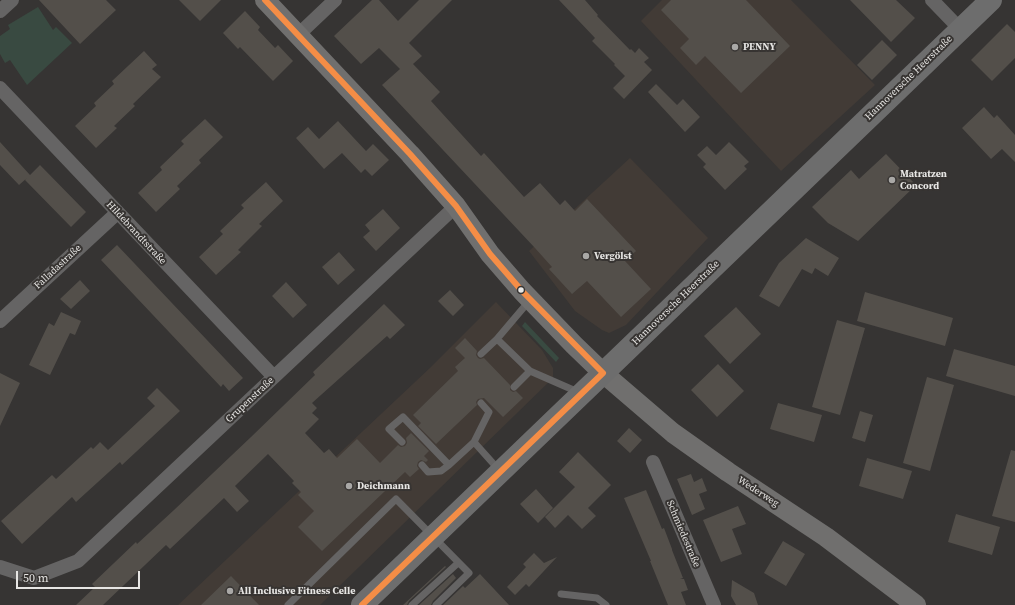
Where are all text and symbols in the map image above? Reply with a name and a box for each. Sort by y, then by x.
street label: Hannoversche Heerstraße [863,33,955,123]
place label: PENNY [743,41,776,53]
marker: PENNY [730,42,740,52]
place label: Matratzen Concord [900,168,947,192]
marker: Matratzen Concord [887,175,897,185]
street label: Hildebrandtstraße [104,199,168,267]
street label: Falladastraße [32,242,84,292]
place label: Vergölst [594,250,632,262]
marker: Vergölst [581,251,591,261]
street label: Hannoversche Heerstraße [630,258,722,348]
unlabelled marker [516,285,526,295]
street label: Grupenstraße [223,375,277,425]
street label: Wederweg [735,474,781,510]
place label: Deichmann [357,480,410,492]
marker: Deichmann [344,481,354,491]
street label: Schmiedestraße [663,499,703,569]
scale bar [18,563,142,589]
text: 50 m [23,570,49,586]
place label: All Inclusive Fitness Celle [238,585,355,597]
marker: All Inclusive Fitness Celle [225,586,235,596]

